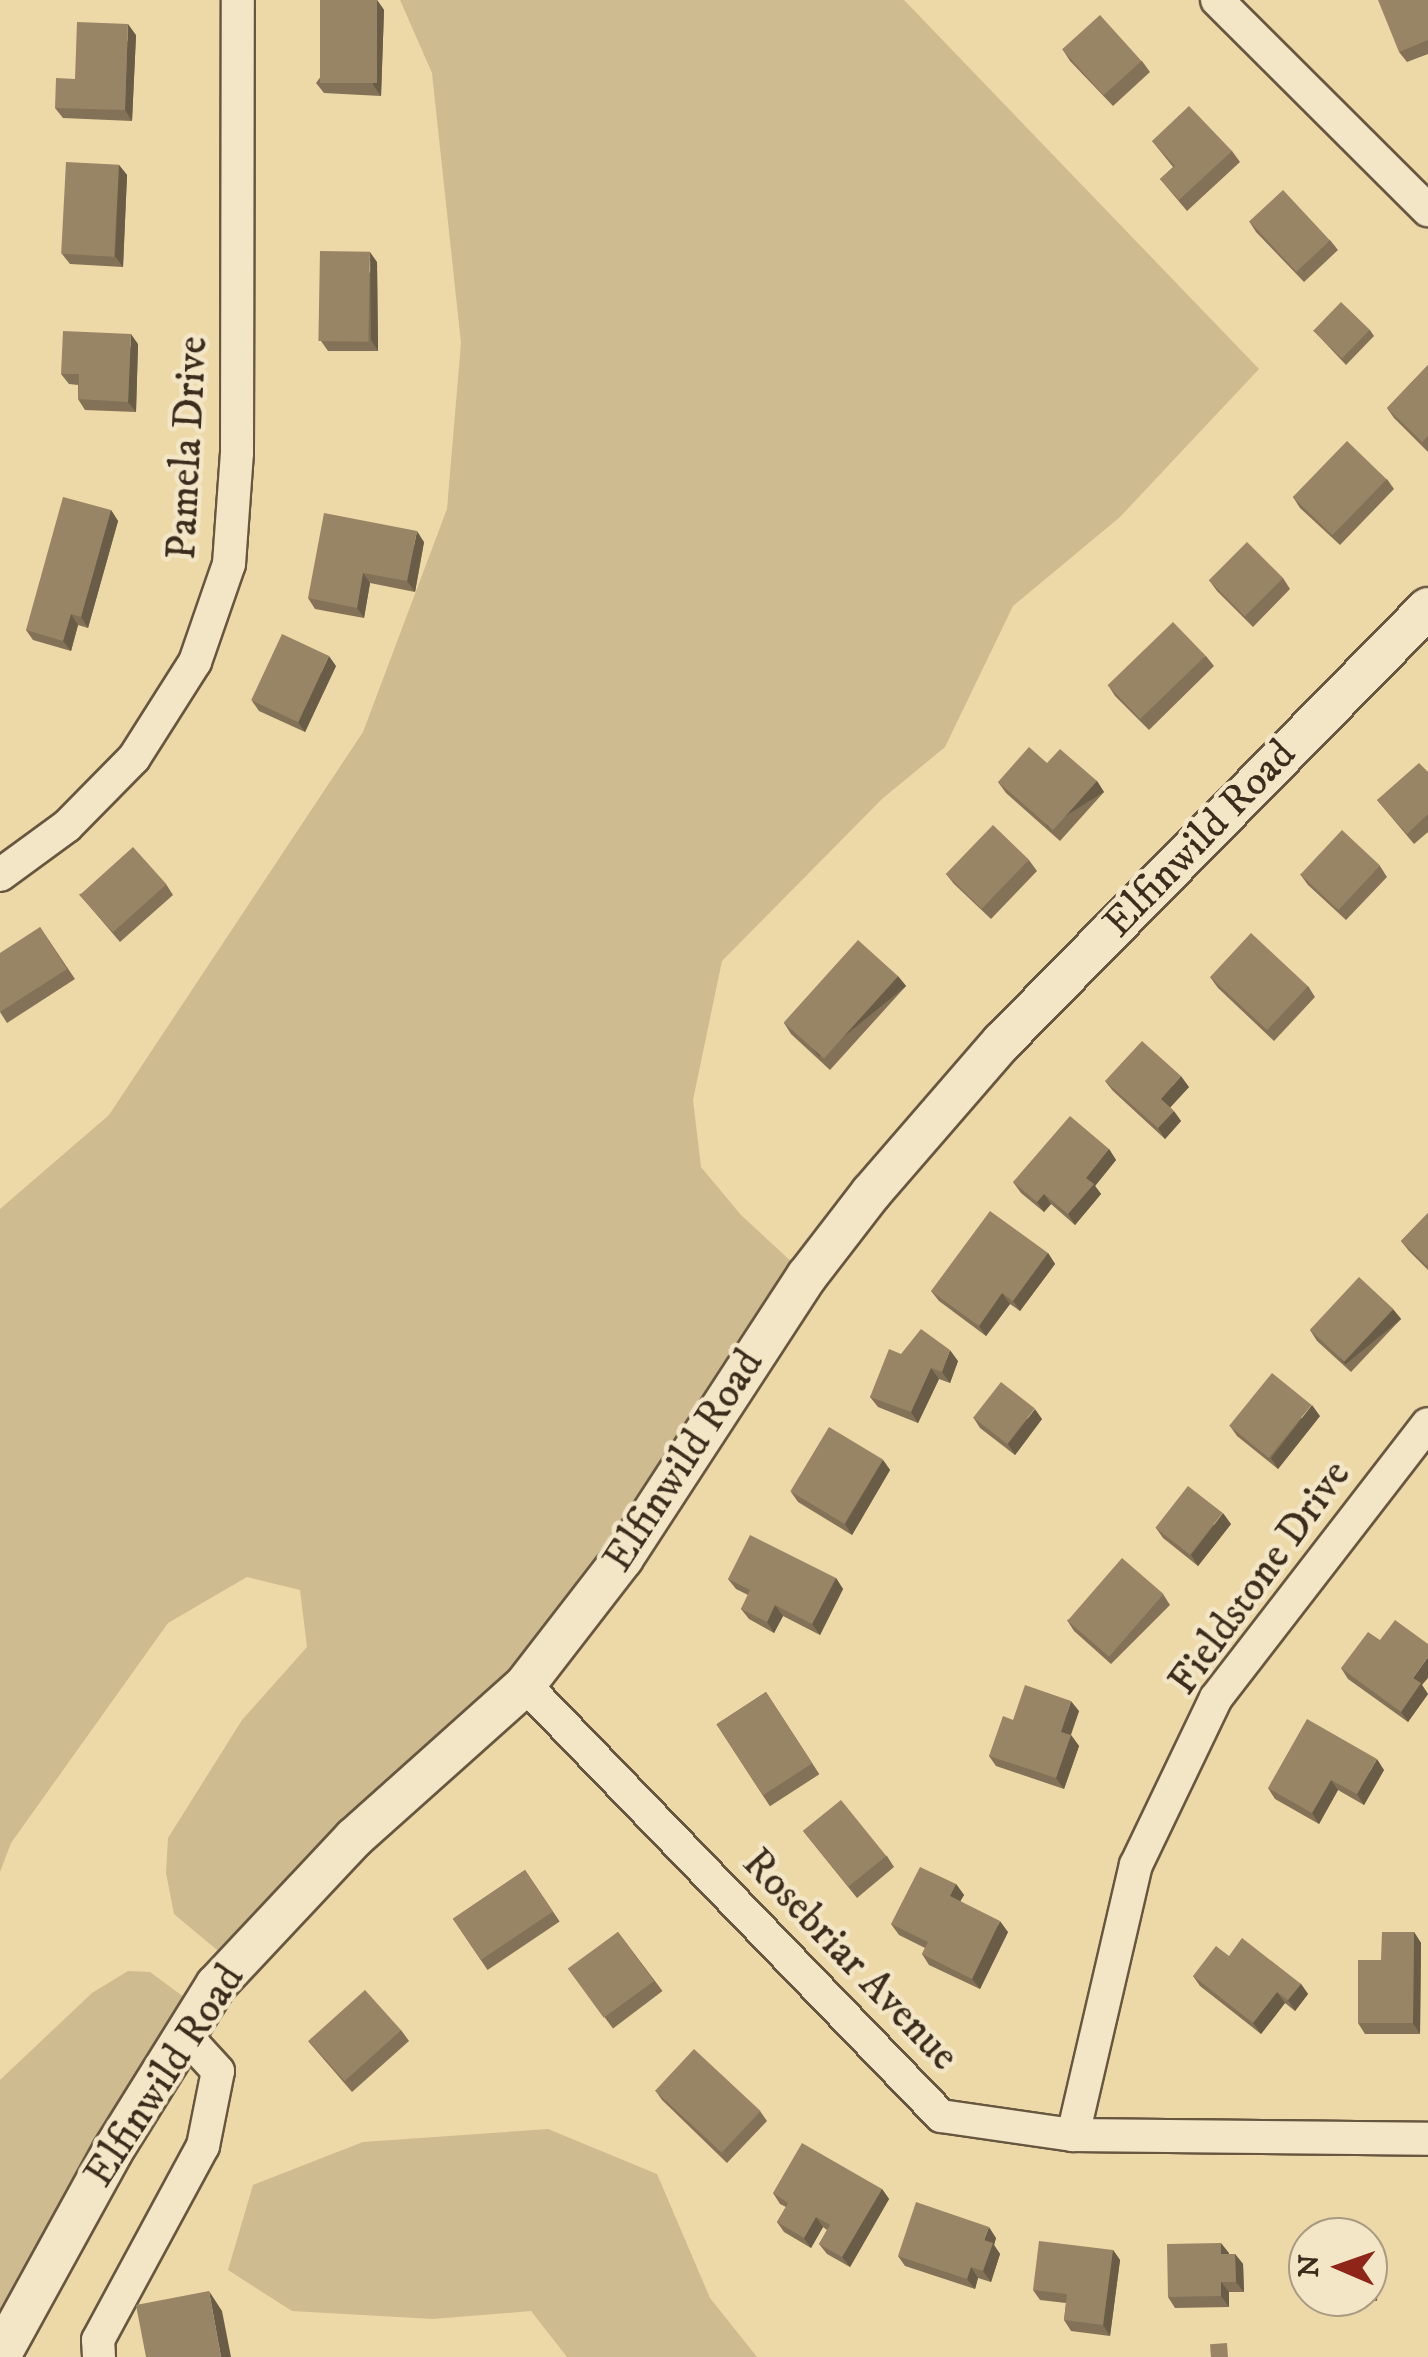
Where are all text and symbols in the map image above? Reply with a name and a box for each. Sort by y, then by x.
street label: Pamela Drive [157,335,219,561]
street label: Elfinwild Road [1093,730,1307,948]
street label: Elfinwild Road [593,1340,775,1582]
street label: Fieldstone Drive [1158,1451,1362,1705]
street label: Rosebriar Avenue [731,1839,969,2081]
street label: Elfinwild Road [74,1955,256,2197]
north arrow [1288,2217,1388,2317]
text: N [1292,2254,1327,2278]

